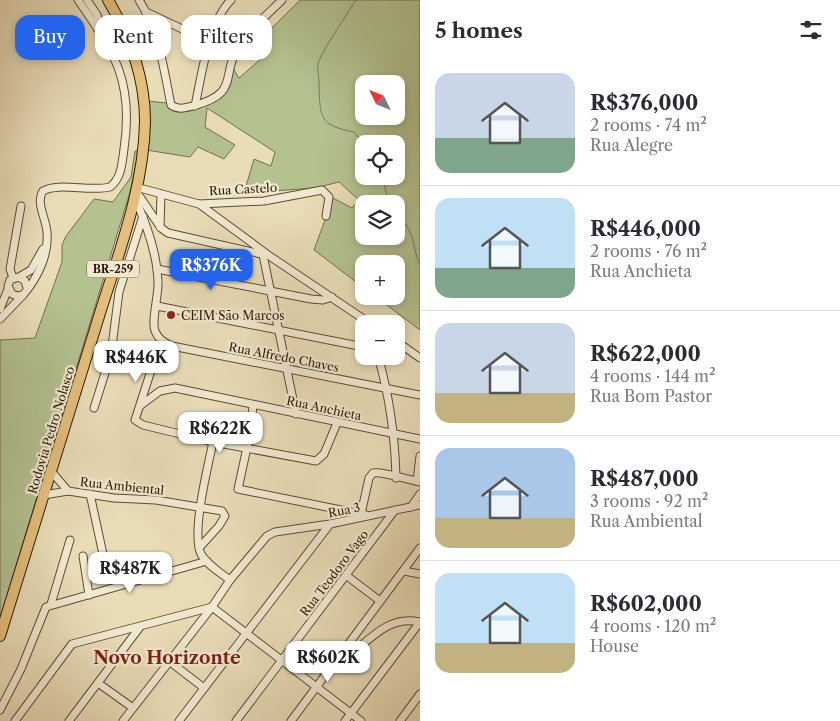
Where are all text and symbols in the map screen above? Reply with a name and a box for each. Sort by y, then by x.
chip: Buy [15,15,85,60]
chip: Rent [95,15,171,60]
chip: Filters [181,15,272,60]
icon: filters [797,16,825,44]
text: 5 homes [435,18,523,43]
north arrow [355,75,405,125]
map controls [355,75,405,365]
text: R$376,000 [590,90,698,115]
icon: home [475,93,535,153]
text: 2 rooms · 74 m² [590,115,707,135]
button: locate [355,135,405,185]
text: Rua Alegre [590,135,673,155]
street label: Rua Castelo [209,180,277,198]
button: layers [355,195,405,245]
text: R$446,000 [590,216,701,241]
icon: home [475,218,535,278]
text: 2 rooms · 76 m² [590,241,707,261]
pin: R$376K [170,248,252,291]
text: R$376K [181,255,241,275]
button: + [355,255,405,305]
road number: BR-259 [87,260,139,278]
text: Rua Anchieta [590,261,692,281]
place label: CEIM São Marcos [181,308,285,323]
marker: CEIM São Marcos [165,309,177,321]
button: − [355,315,405,365]
street label: Rua Alfredo Chaves [228,339,340,375]
pin: R$446K [95,340,177,383]
text: R$622,000 [590,341,701,366]
icon: home [475,343,535,403]
text: R$446K [105,347,167,367]
street label: Rodovia Pedro Nolasco [24,364,78,496]
text: 4 rooms · 144 m² [590,366,715,386]
text: Rua Bom Pastor [590,386,712,406]
street label: Rua Anchieta [285,393,363,423]
pin: R$622K [179,412,261,454]
text: R$622K [189,418,251,438]
text: R$487,000 [590,466,699,491]
icon: home [475,468,535,528]
street label: Rua Ambiental [79,474,165,498]
text: 3 rooms · 92 m² [590,491,708,511]
street label: Rua 3 [327,500,361,520]
text: Rua Ambiental [590,511,703,531]
street label: Rua Teodoro Vago [297,527,371,619]
pin: R$487K [89,552,171,594]
text: R$487K [99,558,161,578]
text: R$602,000 [590,591,702,616]
icon: home [475,593,535,653]
text: 4 rooms · 120 m² [590,616,716,636]
text: House [590,636,639,656]
pin: R$602K [287,640,369,683]
district label: Novo Horizonte [93,647,241,669]
text: R$602K [296,647,360,667]

